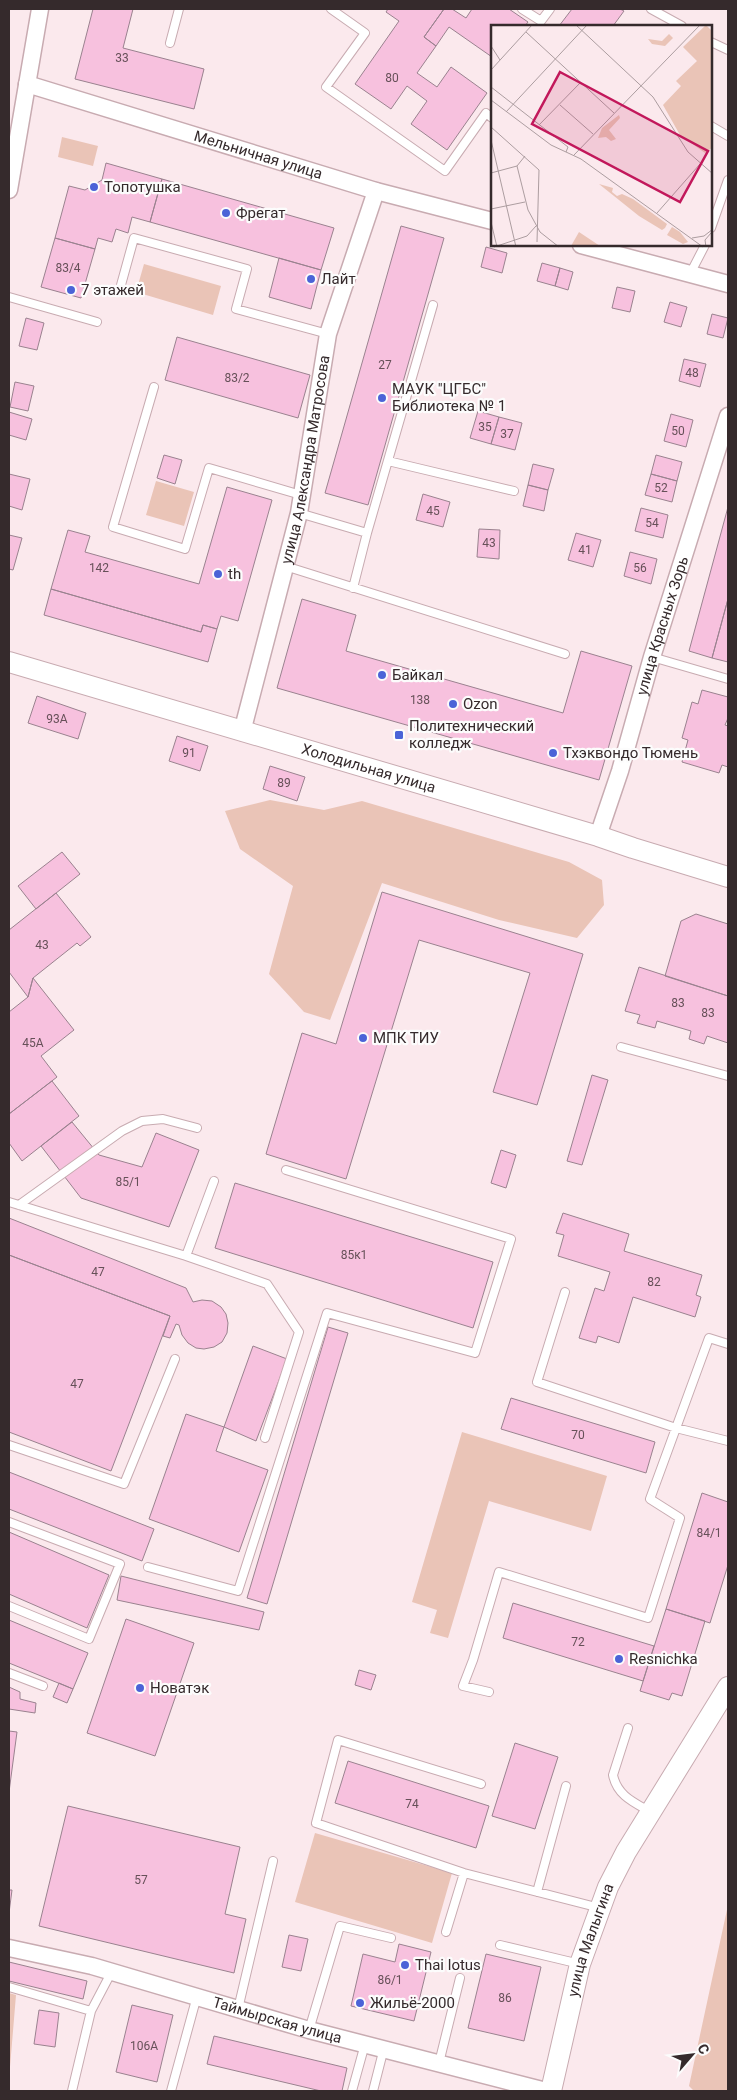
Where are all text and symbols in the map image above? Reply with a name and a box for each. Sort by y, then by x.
inset map [491,25,712,246]
house number: 33 [115,51,129,65]
house number: 80 [385,71,399,85]
street label: Мельничная улица [192,127,325,183]
place label: Топотушка [104,178,181,196]
marker: Топотушка [88,181,100,193]
place label: Фрегат [236,204,286,222]
marker: Фрегат [220,207,232,219]
house number: 83/4 [55,261,81,275]
place label: Лайт [321,270,356,288]
marker: Лайт [305,273,317,285]
place label: 7 этажей [81,281,144,299]
marker: 7 этажей [65,284,77,296]
street label: улица Александра Матросова [277,354,333,566]
house number: 27 [378,358,392,372]
house number: 48 [685,366,699,380]
house number: 83/2 [224,371,250,385]
place label: МАУК "ЦГБС" Библиотека № 1 [392,380,506,415]
marker: МАУК "ЦГБС" Библиотека № 1 [376,392,388,404]
house number: 35 [478,420,492,434]
house number: 50 [671,424,685,438]
house number: 37 [500,427,514,441]
house number: 52 [654,481,668,495]
house number: 45 [426,504,440,518]
house number: 54 [645,516,659,530]
house number: 43 [482,536,496,550]
house number: 41 [578,543,592,557]
street label: улица Красных Зорь [633,554,692,697]
house number: 142 [89,561,109,575]
house number: 56 [633,561,647,575]
place label: th [228,565,241,583]
marker: th [212,568,224,580]
place label: Байкал [392,666,443,684]
marker: Байкал [376,669,388,681]
house number: 138 [410,693,430,707]
place label: Ozon [463,695,497,713]
marker: Ozon [447,698,459,710]
house number: 93А [46,712,68,726]
place label: Политехнический колледж [409,717,534,752]
marker: Политехнический колледж [393,729,405,741]
street label: Холодильная улица [299,740,438,797]
place label: Тхэквондо Тюмень [563,744,698,762]
house number: 91 [182,746,196,760]
marker: Тхэквондо Тюмень [547,747,559,759]
house number: 89 [277,776,291,790]
house number: 43 [35,938,49,952]
house number: 83 [671,996,685,1010]
house number: 83 [701,1006,715,1020]
place label: МПК ТИУ [373,1029,439,1047]
marker: МПК ТИУ [357,1032,369,1044]
house number: 45А [22,1036,44,1050]
house number: 85/1 [115,1175,141,1189]
house number: 85к1 [341,1248,367,1262]
house number: 47 [91,1265,105,1279]
house number: 82 [647,1275,661,1289]
house number: 47 [70,1377,84,1391]
house number: 70 [571,1428,585,1442]
house number: 84/1 [696,1526,722,1540]
house number: 72 [571,1635,585,1649]
place label: Resnichka [629,1650,698,1668]
marker: Resnichka [613,1653,625,1665]
place label: Новатэк [150,1679,209,1697]
marker: Новатэк [134,1682,146,1694]
house number: 74 [405,1797,419,1811]
house number: 57 [134,1873,148,1887]
street label: улица Малыгина [564,1881,617,1999]
place label: Thai lotus [415,1956,481,1974]
marker: Thai lotus [399,1959,411,1971]
house number: 86/1 [377,1973,403,1987]
house number: 86 [498,1991,512,2005]
street label: Таймырская улица [211,1993,344,2047]
place label: Жильё-2000 [370,1994,455,2012]
marker: Жильё-2000 [354,1997,366,2009]
north arrow [667,2030,717,2080]
house number: 106А [130,2039,158,2053]
text: С [694,2041,713,2057]

